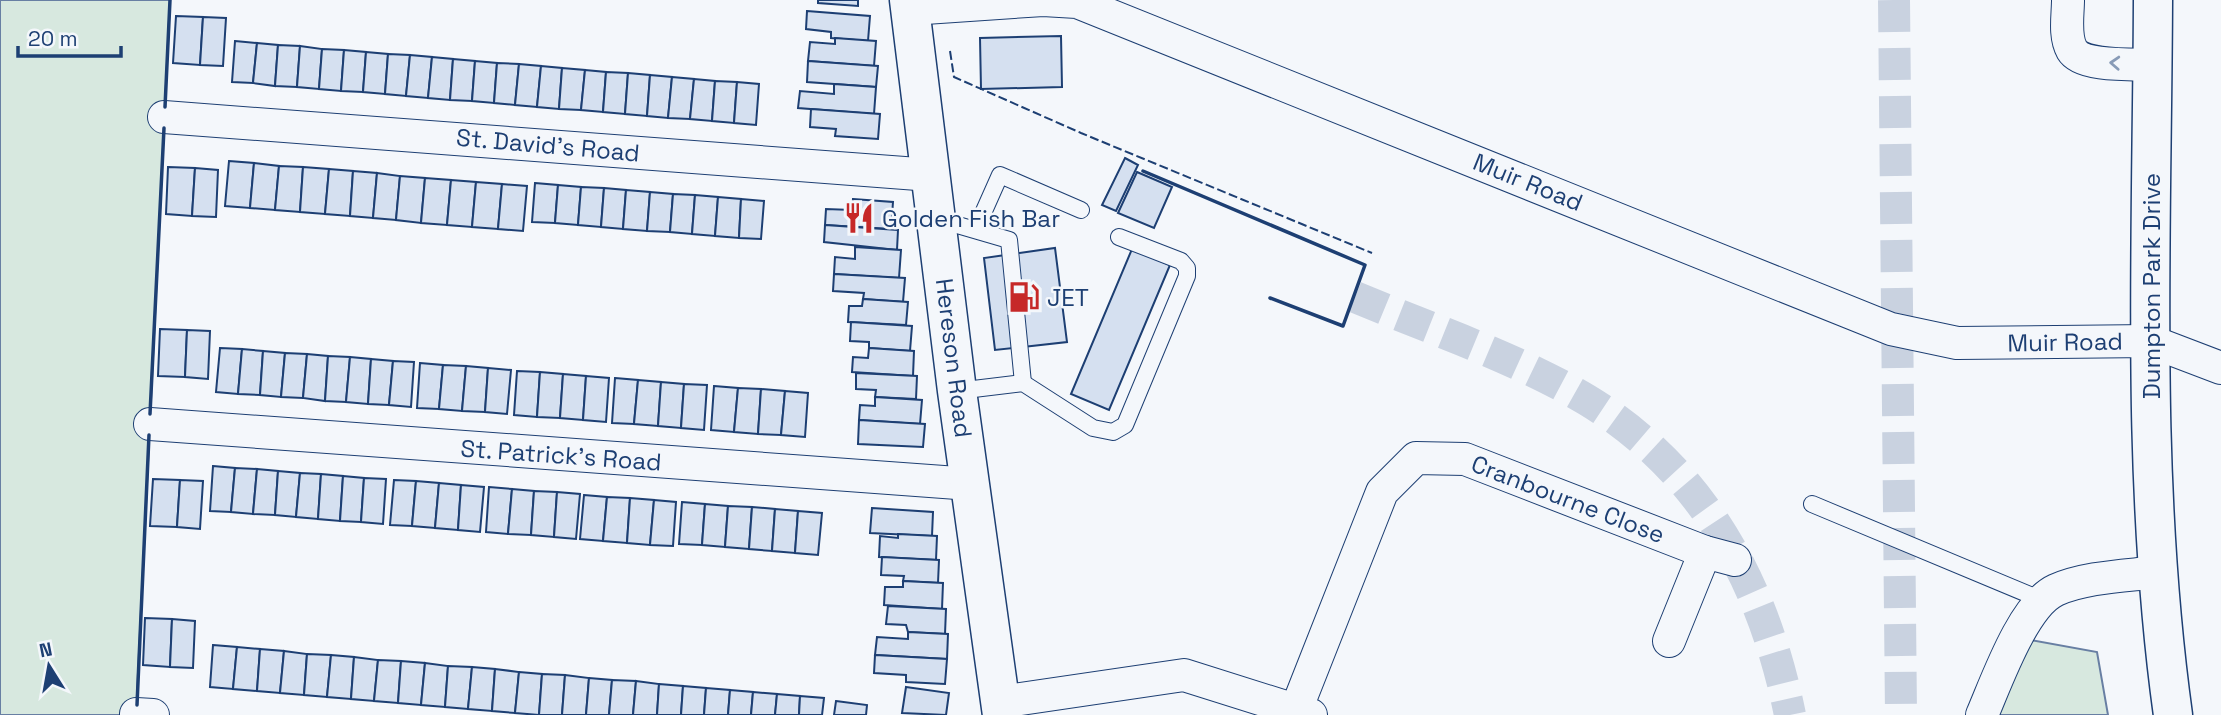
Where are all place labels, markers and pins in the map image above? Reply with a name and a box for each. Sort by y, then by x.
restaurant icon: Golden Fish Bar [842,201,876,235]
place label: Golden Fish Bar [882,203,1060,234]
fuel station icon: JET [1007,280,1041,314]
place label: JET [1047,282,1089,313]

